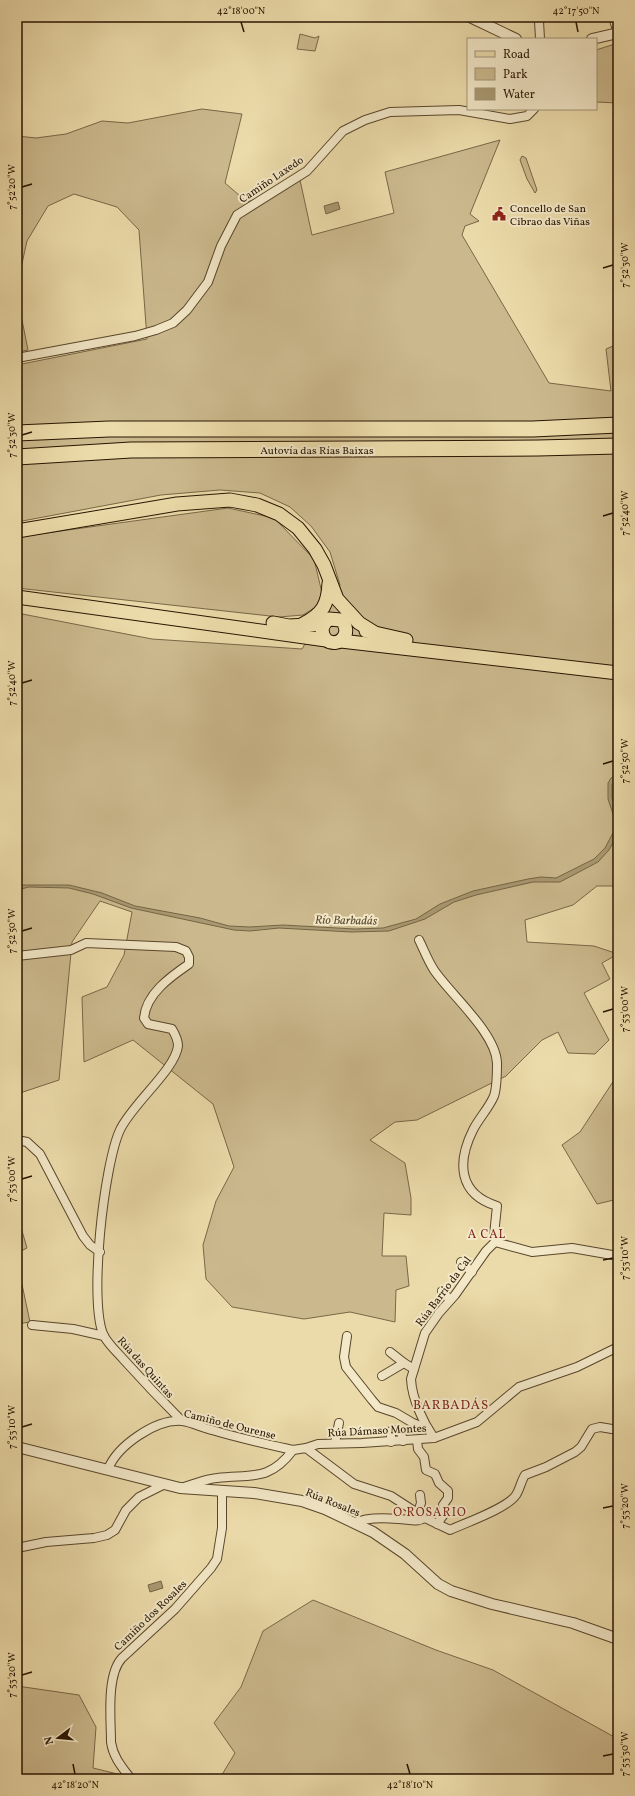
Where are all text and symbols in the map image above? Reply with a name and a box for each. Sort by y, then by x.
text: 42°18'00"N [217,4,266,18]
text: 42°17'50"N [553,4,600,18]
legend [467,38,597,110]
text: Road [503,47,530,63]
text: Park [503,67,528,83]
text: Water [503,87,535,103]
street label: Camiño Laxedo [237,153,307,207]
text: 7°52'20"W [5,164,19,210]
place label: Concello de San Cibrao das Viñas [510,202,590,230]
public building icon: Concello de San Cibrao das Viñas [491,206,507,222]
text: 7°52'30"W [618,242,632,288]
text: 7°52'30"W [5,412,19,458]
street label: Autovía das Rías Baixas [260,444,374,459]
text: 7°52'40"W [618,490,632,536]
text: 7°52'40"W [5,660,19,706]
text: 7°52'50"W [618,739,632,783]
text: 7°52'50"W [5,909,19,953]
water label: Río Barbadás [315,912,378,930]
text: 7°53'00"W [618,986,632,1032]
text: 7°53'00"W [5,1156,19,1202]
district label: A CAL [468,1227,506,1243]
text: 7°53'10"W [618,1236,632,1280]
street label: Rúa Barrio da Cal [413,1254,476,1330]
street label: Rúa das Quintas [113,1334,177,1402]
district label: BARBADÁS [413,1397,489,1415]
text: 7°53'10"W [5,1405,19,1449]
street label: Camiño de Ourense [182,1407,277,1444]
street label: Rúa Dámaso Montes [327,1421,427,1442]
text: 7°53'20"W [618,1483,632,1529]
street label: Rúa Rosales [303,1486,362,1521]
district label: O ROSARIO [393,1505,467,1521]
street label: Camiño dos Rosales [111,1577,191,1655]
text: 7°53'20"W [5,1652,19,1698]
north arrow [38,1718,78,1758]
text: 7°53'30"W [618,1731,632,1777]
text: N [42,1734,58,1746]
text: 42°18'20"N [51,1778,99,1792]
text: 42°18'10"N [387,1778,434,1792]

